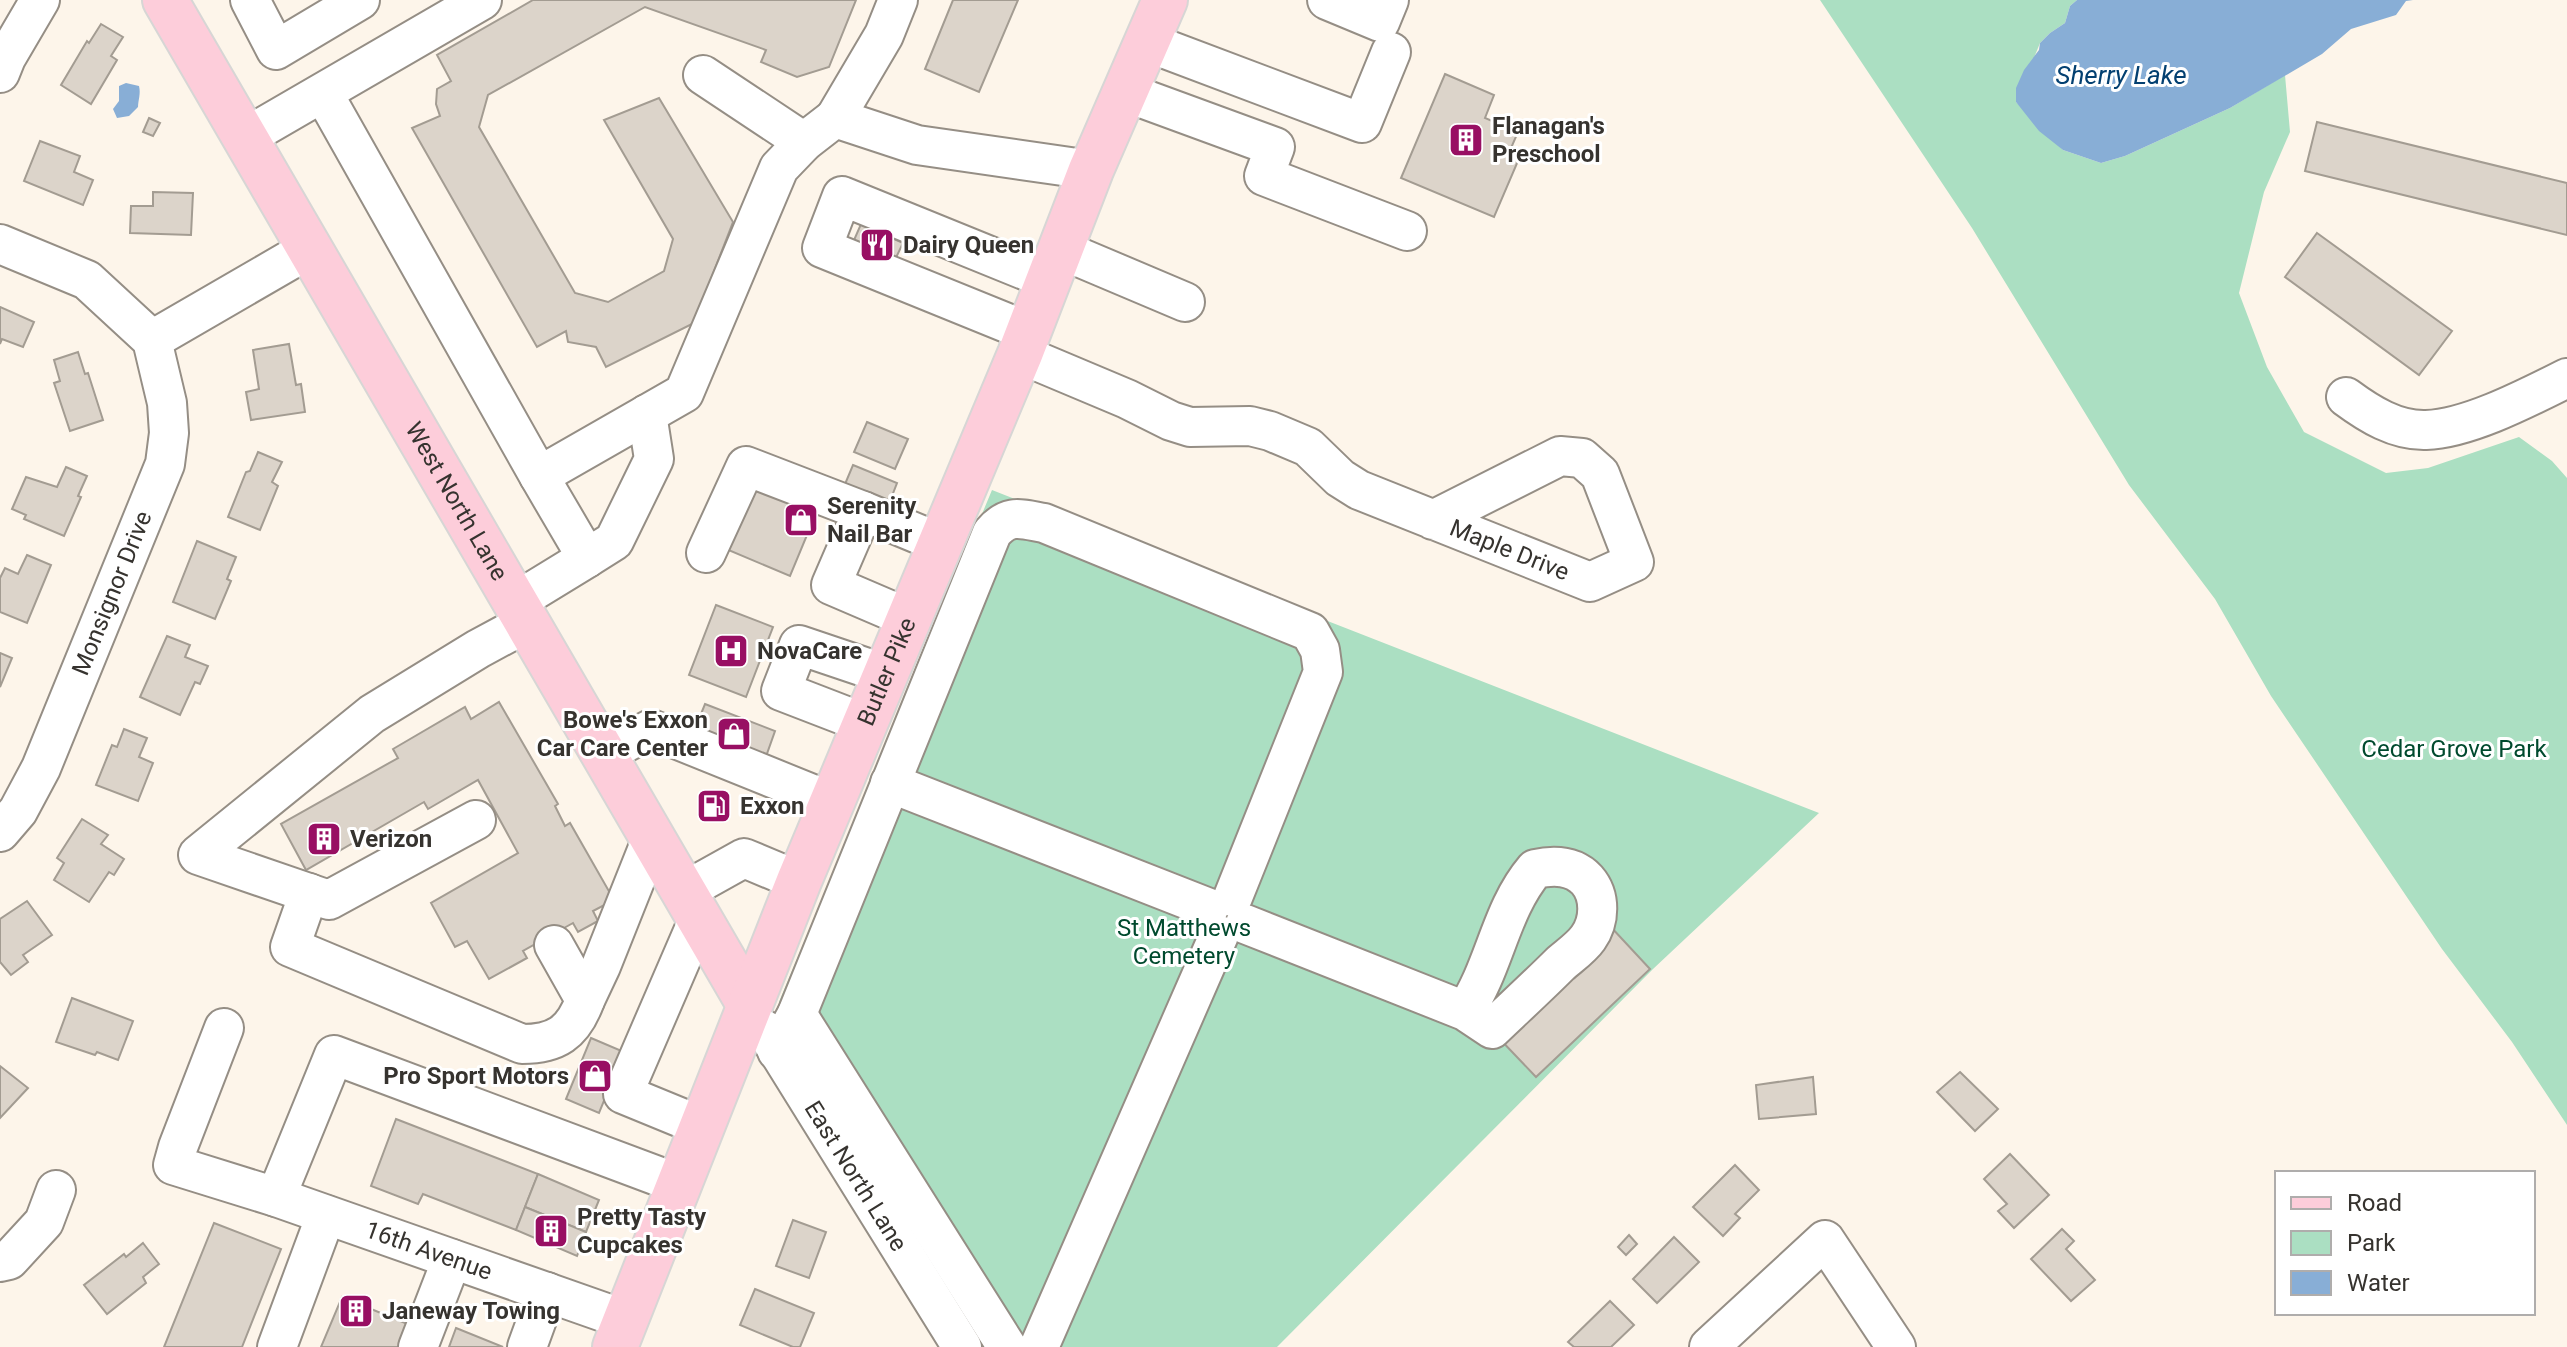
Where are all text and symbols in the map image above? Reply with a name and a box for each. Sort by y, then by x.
water label: Sherry Lake [2055,60,2187,90]
place label: Flanagan's Preschool [1492,112,1605,168]
building icon: Flanagan's Preschool [1447,121,1485,159]
restaurant icon: Dairy Queen [858,226,896,264]
place label: Dairy Queen [903,231,1034,259]
street label: West North Lane [400,417,514,586]
place label: Serenity Nail Bar [827,492,917,548]
shop icon: Serenity Nail Bar [782,501,820,539]
street label: Monsignor Drive [66,507,158,679]
street label: Maple Drive [1446,514,1573,586]
street label: Butler Pike [852,614,922,730]
hospital icon: NovaCare [712,632,750,670]
place label: NovaCare [757,637,862,665]
place label: Bowe's Exxon Car Care Center [537,706,708,762]
shop icon: Bowe's Exxon Car Care Center [715,715,753,753]
park label: Cedar Grove Park [2361,735,2547,763]
fuel station icon: Exxon [695,787,733,825]
place label: Exxon [740,792,805,820]
building icon: Verizon [305,820,343,858]
place label: Verizon [350,825,432,853]
park label: St Matthews Cemetery [1117,914,1251,970]
shop icon: Pro Sport Motors [576,1057,614,1095]
place label: Pro Sport Motors [383,1062,569,1090]
street label: East North Lane [799,1096,913,1256]
legend [2275,1171,2535,1315]
text: Road [2347,1189,2402,1217]
place label: Pretty Tasty Cupcakes [577,1203,707,1259]
building icon: Pretty Tasty Cupcakes [532,1212,570,1250]
street label: 16th Avenue [362,1215,496,1286]
text: Park [2347,1229,2396,1257]
text: Water [2347,1269,2410,1297]
building icon: Janeway Towing [337,1292,375,1330]
place label: Janeway Towing [382,1297,560,1325]

